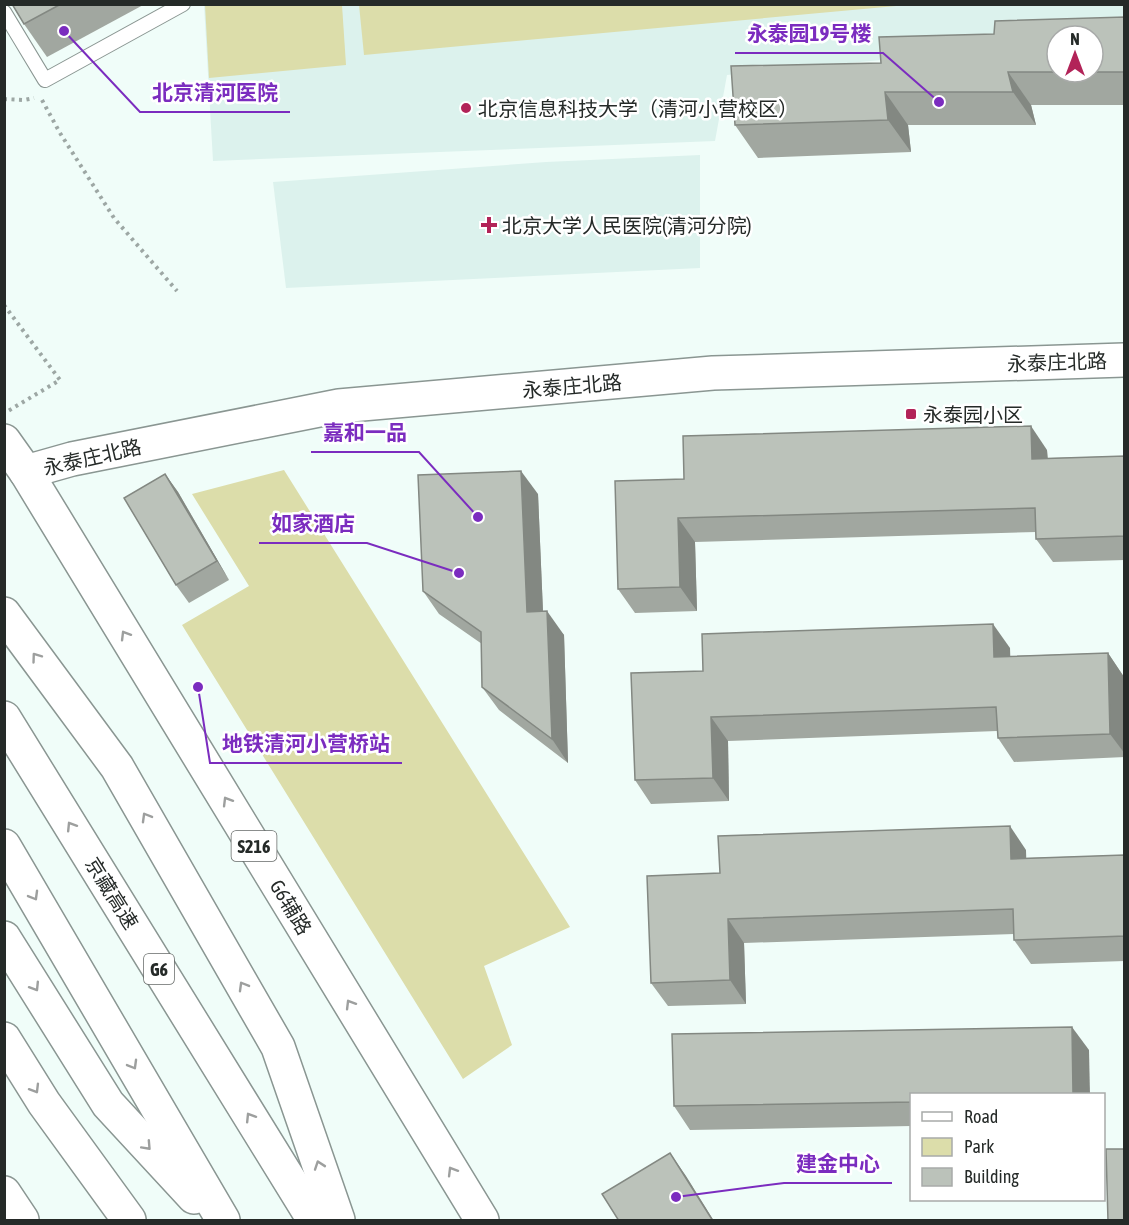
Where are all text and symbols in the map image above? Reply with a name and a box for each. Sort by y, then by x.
callout: 永泰园19号楼 [735,14,883,53]
text: 永泰园19号楼 [747,21,871,45]
north arrow [1045,24,1105,84]
text: N [1070,30,1080,48]
callout: 北京清河医院 [140,73,290,112]
text: 北京清河医院 [152,80,278,104]
place label: 北京信息科技大学（清河小营校区） [478,97,798,120]
marker: 北京信息科技大学（清河小营校区） [459,101,473,115]
place label: 北京大学人民医院(清河分院) [502,214,752,237]
marker: 北京大学人民医院(清河分院) [480,216,498,234]
street label: 永泰庄北路 [1007,349,1107,375]
street label: 永泰庄北路 [521,370,623,402]
place label: 永泰园小区 [923,403,1023,426]
marker: 永泰园小区 [904,407,918,421]
callout: 嘉和一品 [311,413,419,452]
text: 嘉和一品 [323,420,407,444]
street label: 永泰庄北路 [41,435,143,479]
callout: 如家酒店 [259,504,367,543]
text: 如家酒店 [271,511,355,535]
one-way arrow [121,631,133,641]
one-way arrow [32,652,43,663]
callout: 地铁清河小营桥站 [210,724,402,763]
text: 地铁清河小营桥站 [222,731,390,755]
one-way arrow [223,797,234,808]
one-way arrow [142,813,153,823]
one-way arrow [66,822,78,832]
road number: S216 [232,831,276,861]
street label: 京藏高速 [81,853,143,933]
street label: G6辅路 [266,875,316,939]
one-way arrow [27,890,38,900]
road number: G6 [144,954,174,984]
one-way arrow [28,981,39,992]
one-way arrow [239,982,250,993]
one-way arrow [346,1000,358,1010]
one-way arrow [125,1059,137,1069]
one-way arrow [28,1083,39,1093]
legend [910,1093,1105,1201]
text: Road [964,1106,998,1127]
one-way arrow [246,1113,258,1123]
text: Park [964,1136,994,1157]
one-way arrow [140,1140,151,1150]
callout: 建金中心 [784,1144,892,1183]
text: 建金中心 [796,1151,880,1175]
one-way arrow [313,1160,326,1171]
one-way arrow [448,1166,459,1177]
text: Building [964,1166,1019,1187]

